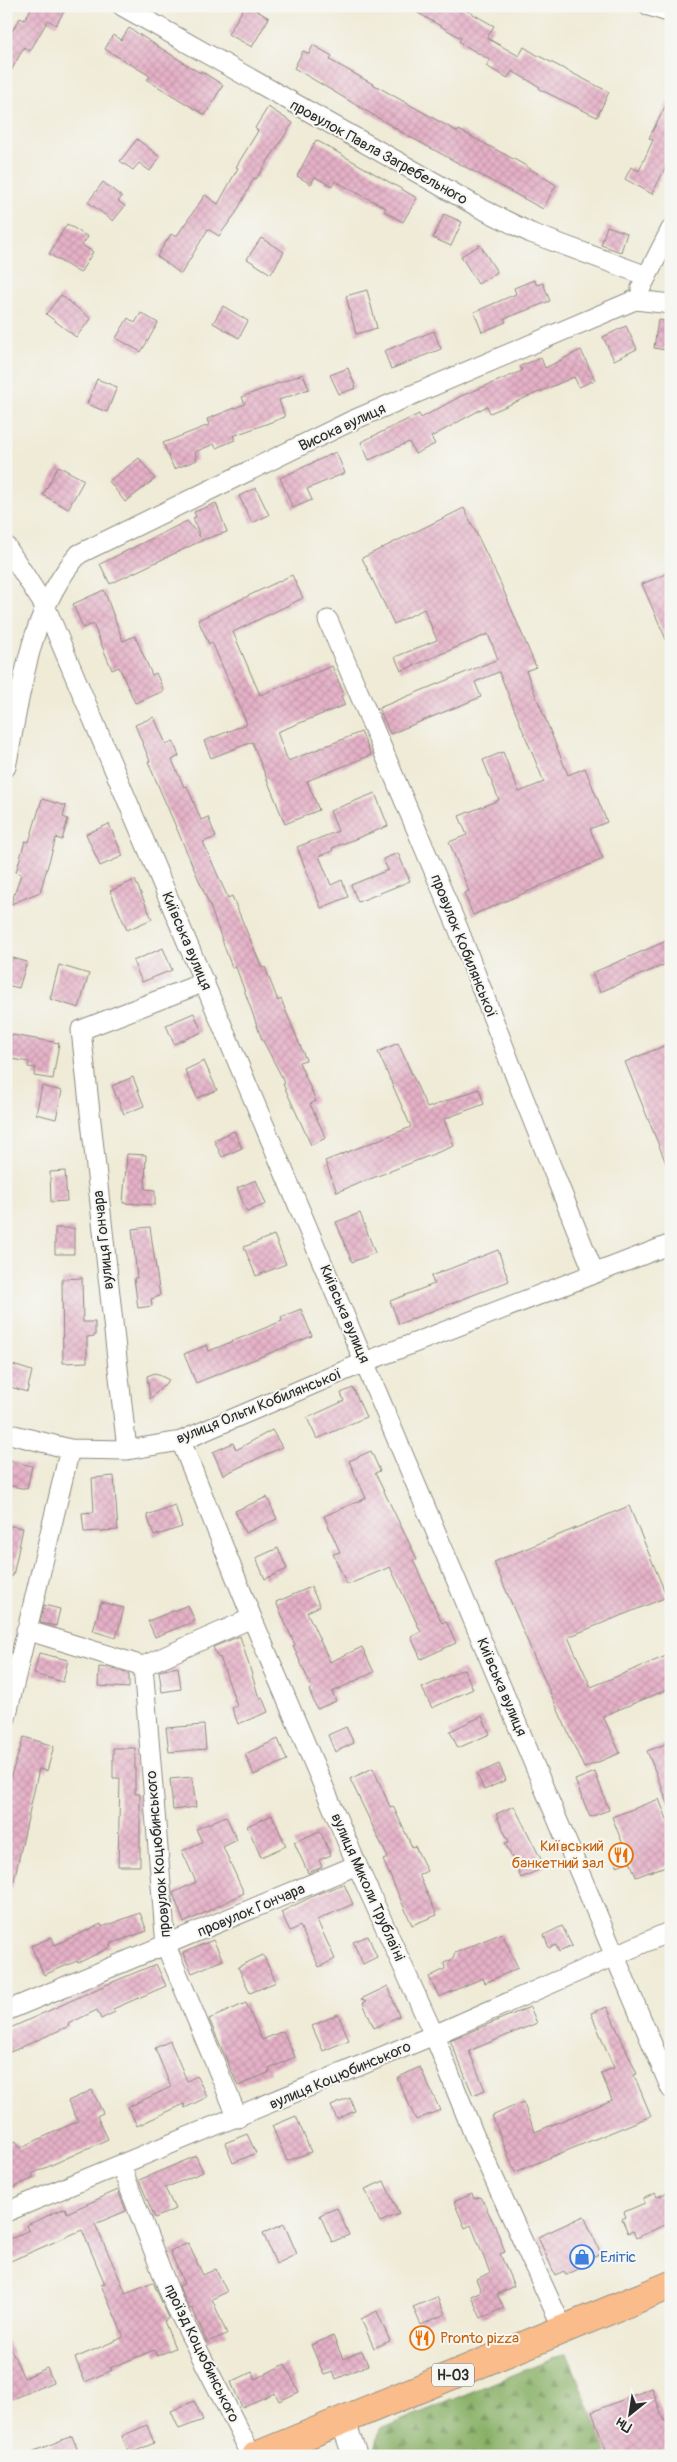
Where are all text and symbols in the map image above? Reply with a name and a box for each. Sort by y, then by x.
street label: провулок Павла Загребельного [287,96,471,209]
street label: Висока вулиця [296,399,389,456]
street label: провулок Кобилянської [426,872,501,1021]
street label: Київська вулиця [157,889,216,993]
street label: вулиця Гончара [89,1190,118,1290]
street label: Київська вулиця [315,1262,374,1366]
street label: вулиця Ольги Кобилянської [173,1364,345,1448]
street label: Київська вулиця [472,1635,531,1739]
street label: провулок Коцюбинського [142,1770,175,1938]
street label: вулиця Миколи Трублаїні [326,1810,409,1964]
place label: Київський банкетний зал [512,1837,604,1873]
restaurant icon: Київський банкетний зал [608,1842,634,1868]
street label: провулок Гончара [195,1879,308,1942]
street label: вулиця Коцюбинського [266,2037,414,2114]
shop icon: Елітіс [569,2244,595,2270]
place label: Елітіс [600,2248,637,2267]
street label: проїзд Коцюбинського [160,2281,243,2425]
restaurant icon: Pronto pizza [409,2325,435,2351]
place label: Pronto pizza [440,2329,519,2348]
road number: Н-03 [432,2364,474,2386]
north arrow [604,2390,654,2440]
text: Пн [613,2414,635,2436]

